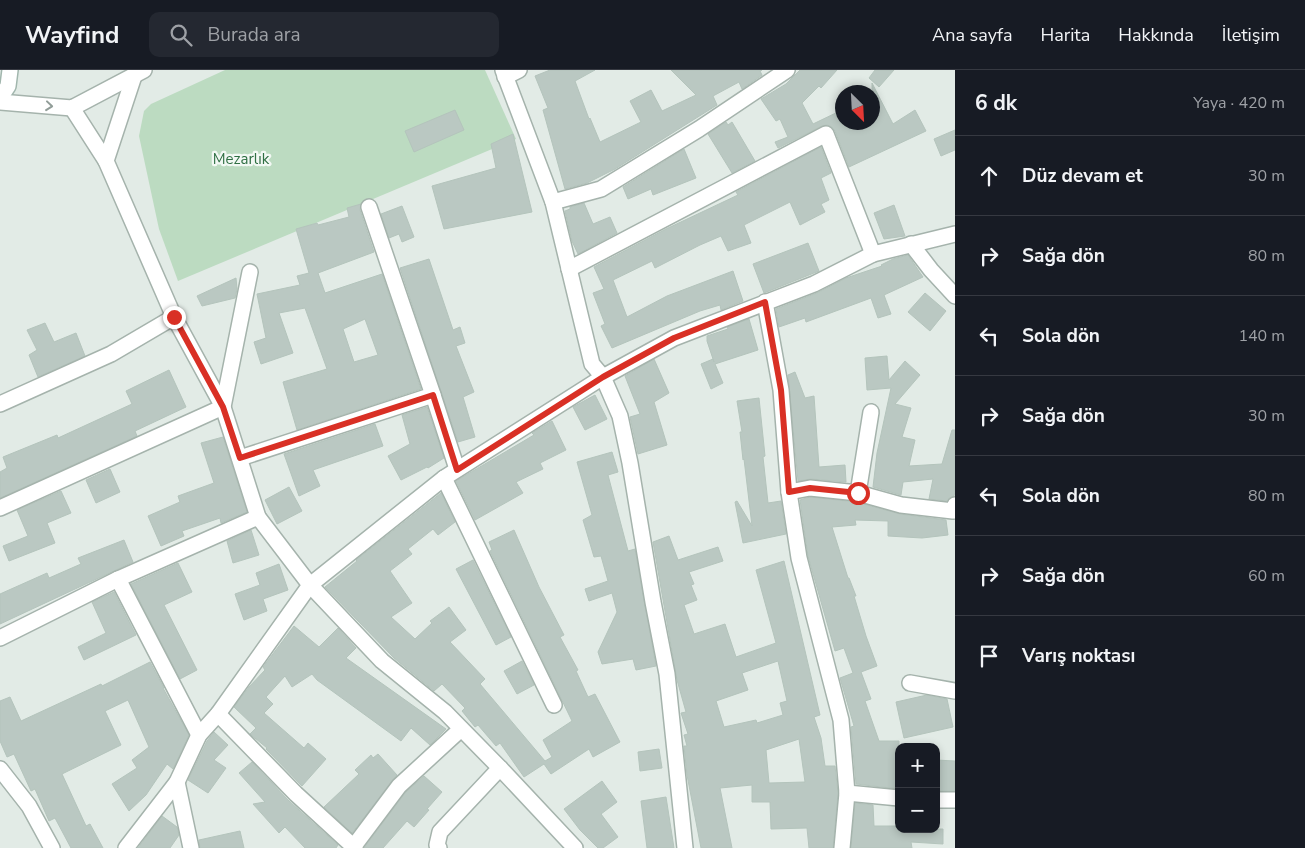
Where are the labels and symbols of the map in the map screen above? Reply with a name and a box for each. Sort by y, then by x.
north arrow [835,85,880,130]
one-way arrow [45,100,53,111]
park label: Mezarlık [213,149,270,169]
route end [163,306,186,329]
route start [847,482,870,505]

